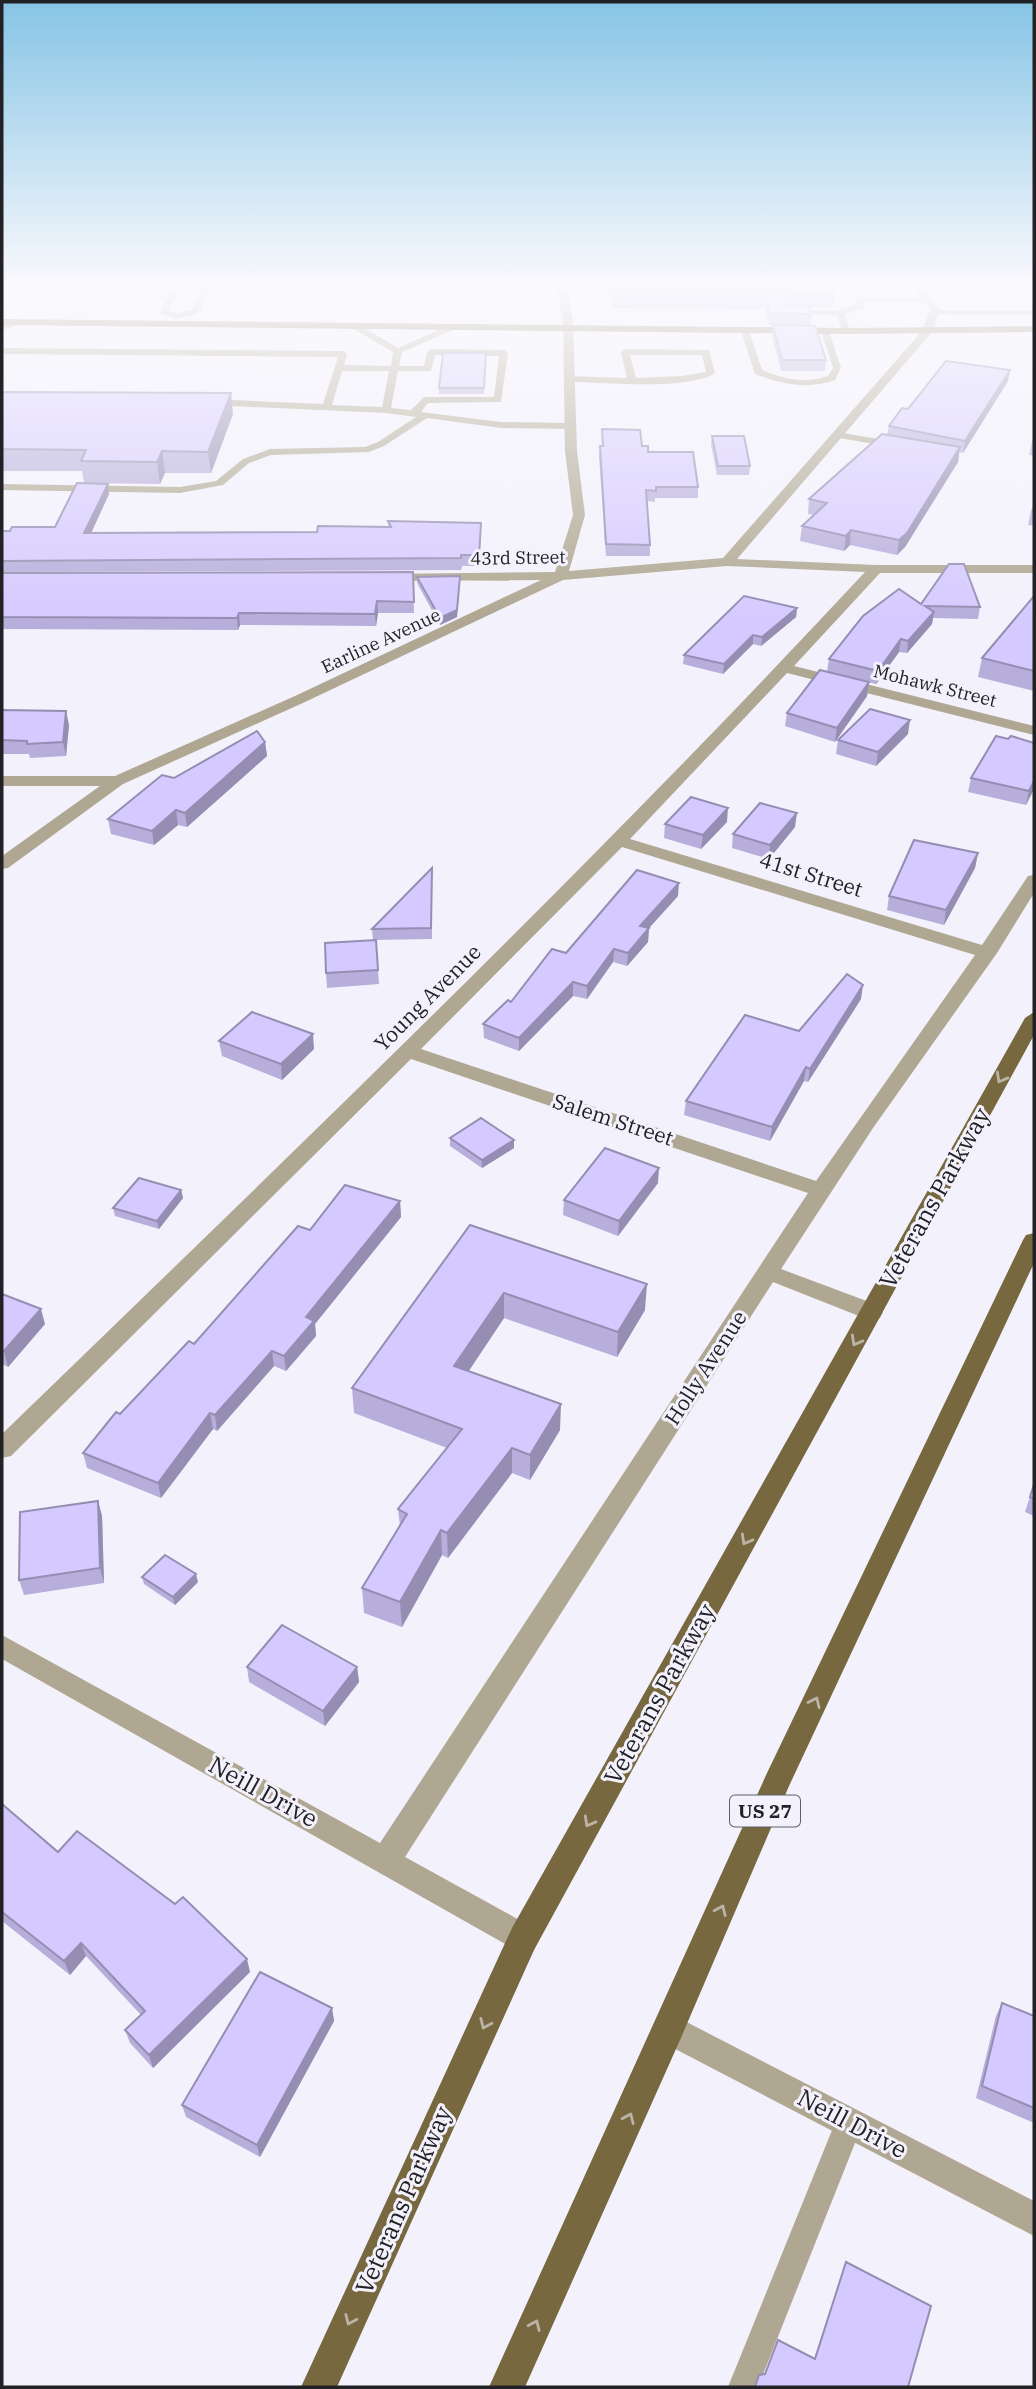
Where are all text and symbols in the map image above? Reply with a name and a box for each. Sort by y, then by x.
street label: 43rd Street [470,545,566,570]
street label: Earline Avenue [317,603,444,678]
street label: Mohawk Street [871,659,999,712]
street label: 41st Street [756,845,866,903]
street label: Young Avenue [368,938,487,1057]
one-way arrow [996,1070,1009,1083]
street label: Salem Street [549,1086,677,1152]
street label: Veterans Parkway [871,1101,997,1293]
street label: Holly Avenue [658,1305,753,1430]
one-way arrow [851,1334,864,1347]
one-way arrow [741,1533,754,1546]
street label: Veterans Parkway [596,1597,722,1789]
one-way arrow [806,1697,820,1710]
street label: Neill Drive [203,1748,324,1834]
road number: US 27 [730,1796,800,1826]
one-way arrow [584,1815,597,1827]
one-way arrow [713,1905,727,1917]
one-way arrow [479,2017,493,2029]
street label: Neill Drive [792,2081,913,2165]
street label: Veterans Parkway [347,2101,459,2298]
one-way arrow [621,2113,635,2125]
one-way arrow [344,2313,358,2325]
one-way arrow [527,2320,541,2332]

